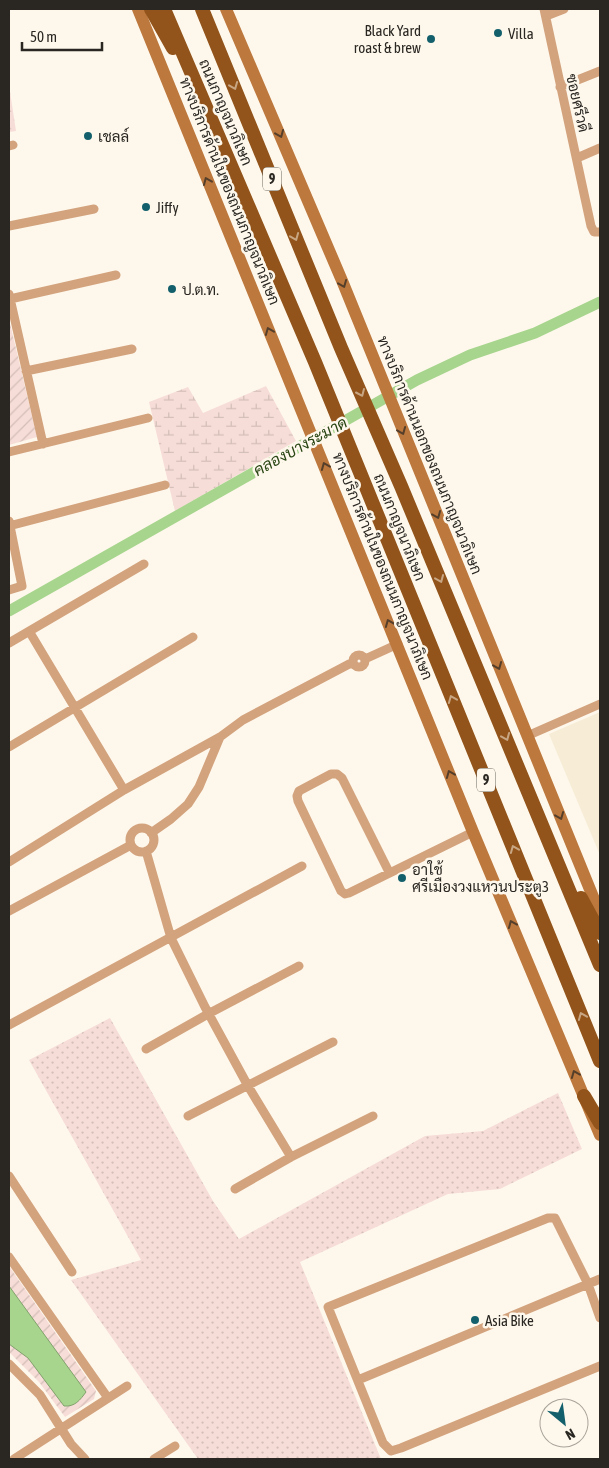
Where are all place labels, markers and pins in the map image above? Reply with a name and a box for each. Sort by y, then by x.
place label: Black Yard roast & brew [354,22,421,56]
place label: Villa [508,25,534,42]
marker: Villa [492,27,504,39]
marker: Black Yard roast & brew [425,33,437,45]
place label: เชลล์ [98,127,129,145]
marker: เชลล์ [82,130,94,142]
place label: Jiffy [156,199,179,216]
marker: Jiffy [140,201,152,213]
place label: ป.ต.ท. [182,281,219,298]
marker: ป.ต.ท. [166,283,178,295]
place label: อาใช้ ศรีเมืองวงแหวนประตู3 [412,860,549,897]
marker: อาใช้ ศรีเมืองวงแหวนประตู3 [396,872,408,884]
place label: Asia Bike [485,1312,534,1329]
marker: Asia Bike [469,1314,481,1326]

